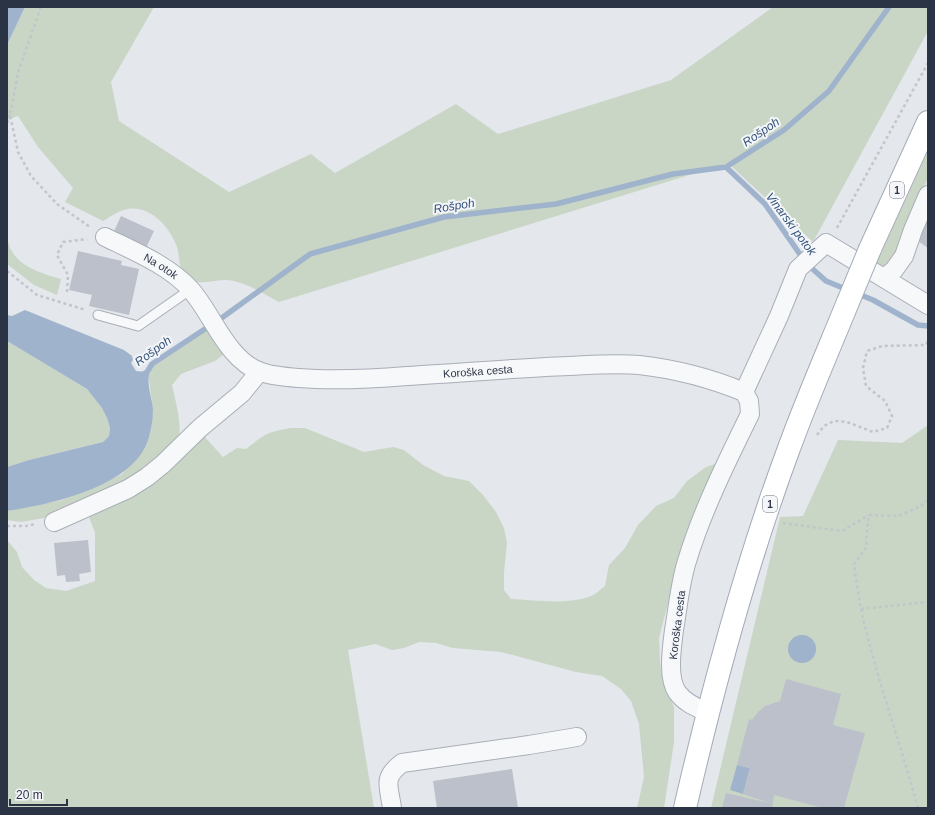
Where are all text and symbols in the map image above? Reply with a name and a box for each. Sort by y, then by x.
water label: Rošpoh [740,114,782,149]
road number: 1 [890,182,904,198]
water label: Vinarski potok [763,190,820,259]
water label: Rošpoh [432,196,476,216]
street label: Na otok [142,251,181,282]
water label: Rošpoh [132,333,174,369]
street label: Koroška cesta [443,363,514,380]
road number: 1 [763,496,777,512]
street label: Koroška cesta [667,589,687,660]
scale bar [10,781,67,807]
text: 20 m [16,788,43,802]

